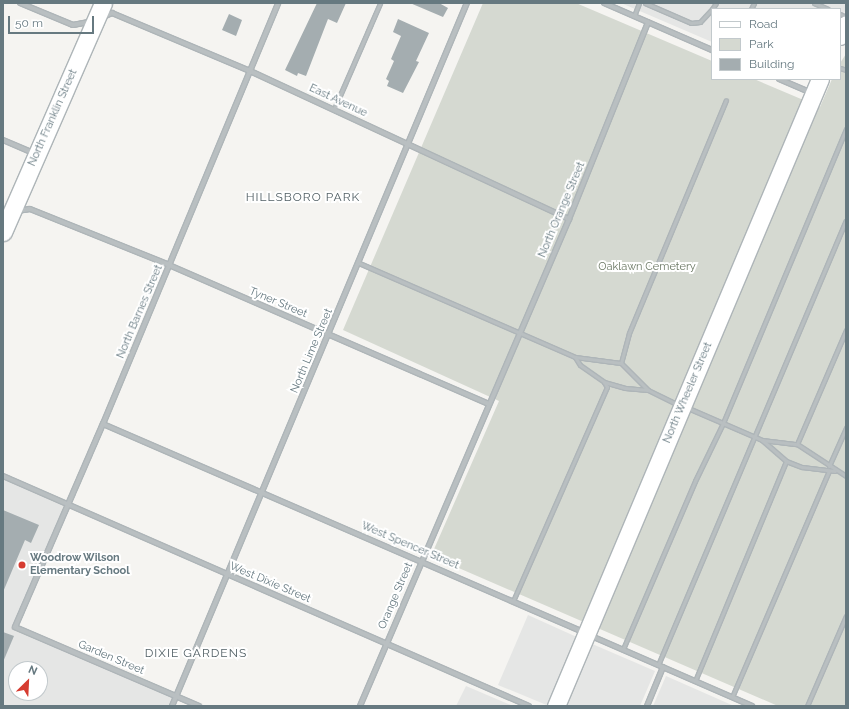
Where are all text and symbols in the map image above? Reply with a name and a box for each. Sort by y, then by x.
scale bar [10,8,96,34]
legend [711,8,841,80]
text: 50 m [15,16,43,30]
text: Road [749,17,778,31]
text: Park [749,37,774,51]
text: Building [749,57,795,71]
street label: North Franklin Street [26,67,80,169]
street label: East Avenue [307,82,369,120]
street label: North Orange Street [536,160,588,260]
district label: HILLSBORO PARK [246,191,360,205]
park label: Oaklawn Cemetery [598,260,696,274]
street label: North Barnes Street [114,263,166,361]
street label: Tyner Street [247,285,309,321]
street label: North Lime Street [288,307,336,395]
street label: North Wheeler Street [661,340,715,446]
street label: West Spencer Street [359,519,461,573]
place label: Woodrow Wilson Elementary School [30,552,130,578]
marker: Woodrow Wilson Elementary School [17,560,27,570]
street label: West Dixie Street [227,560,313,606]
street label: Orange Street [376,561,416,631]
street label: Garden Street [76,638,146,678]
district label: DIXIE GARDENS [145,647,247,661]
north arrow [8,661,48,701]
text: N [26,663,39,678]

